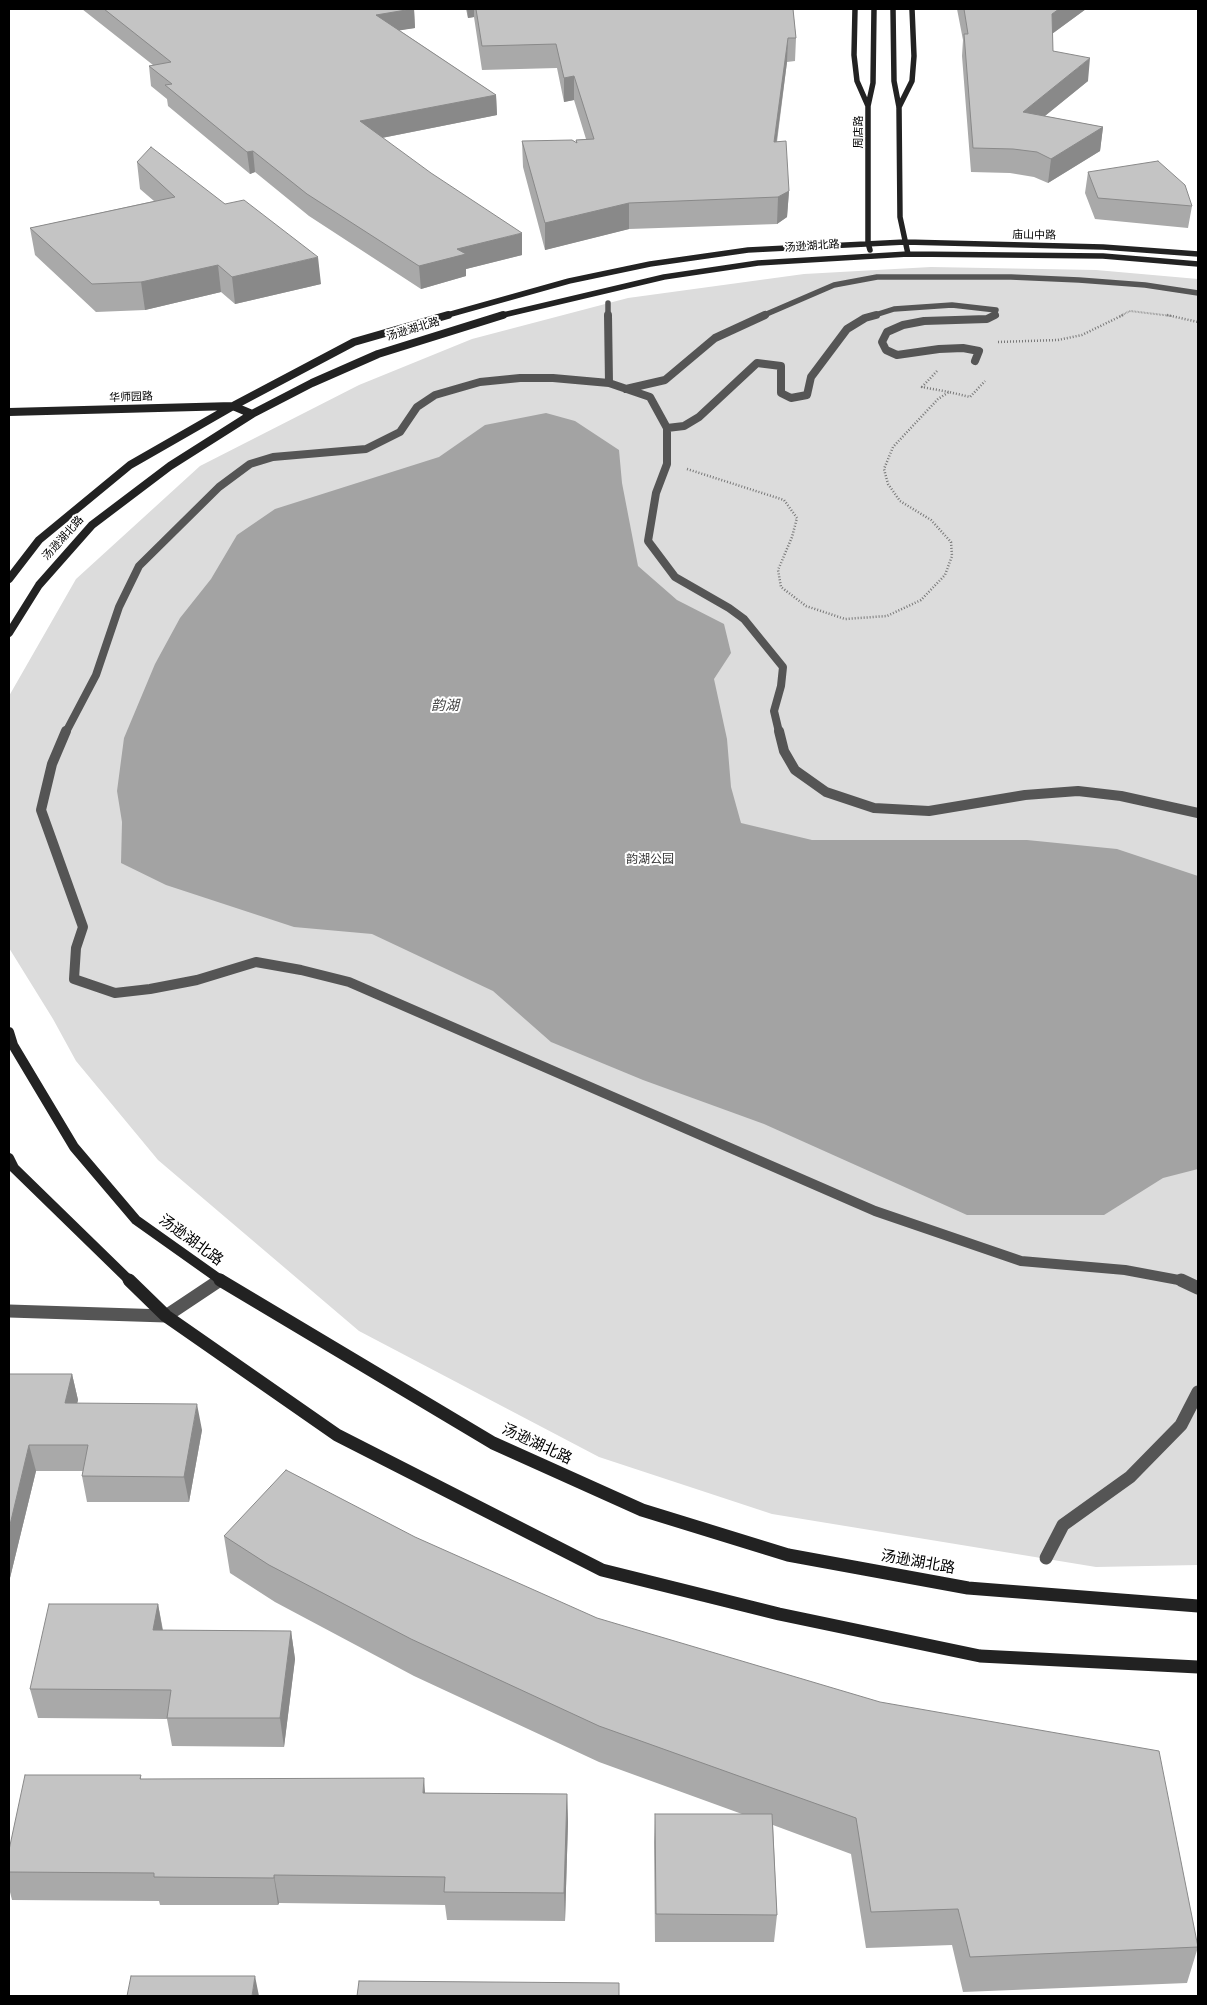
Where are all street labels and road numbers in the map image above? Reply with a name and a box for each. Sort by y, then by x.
street label: 周店路 [852,116,866,148]
street label: 庙山中路 [1012,228,1056,242]
street label: 汤逊湖北路 [784,237,840,255]
street label: 汤逊湖北路 [385,315,441,343]
street label: 华师园路 [109,390,153,404]
street label: 汤逊湖北路 [40,513,86,563]
street label: 汤逊湖北路 [155,1211,227,1269]
street label: 汤逊湖北路 [499,1420,575,1468]
street label: 汤逊湖北路 [880,1547,956,1577]

